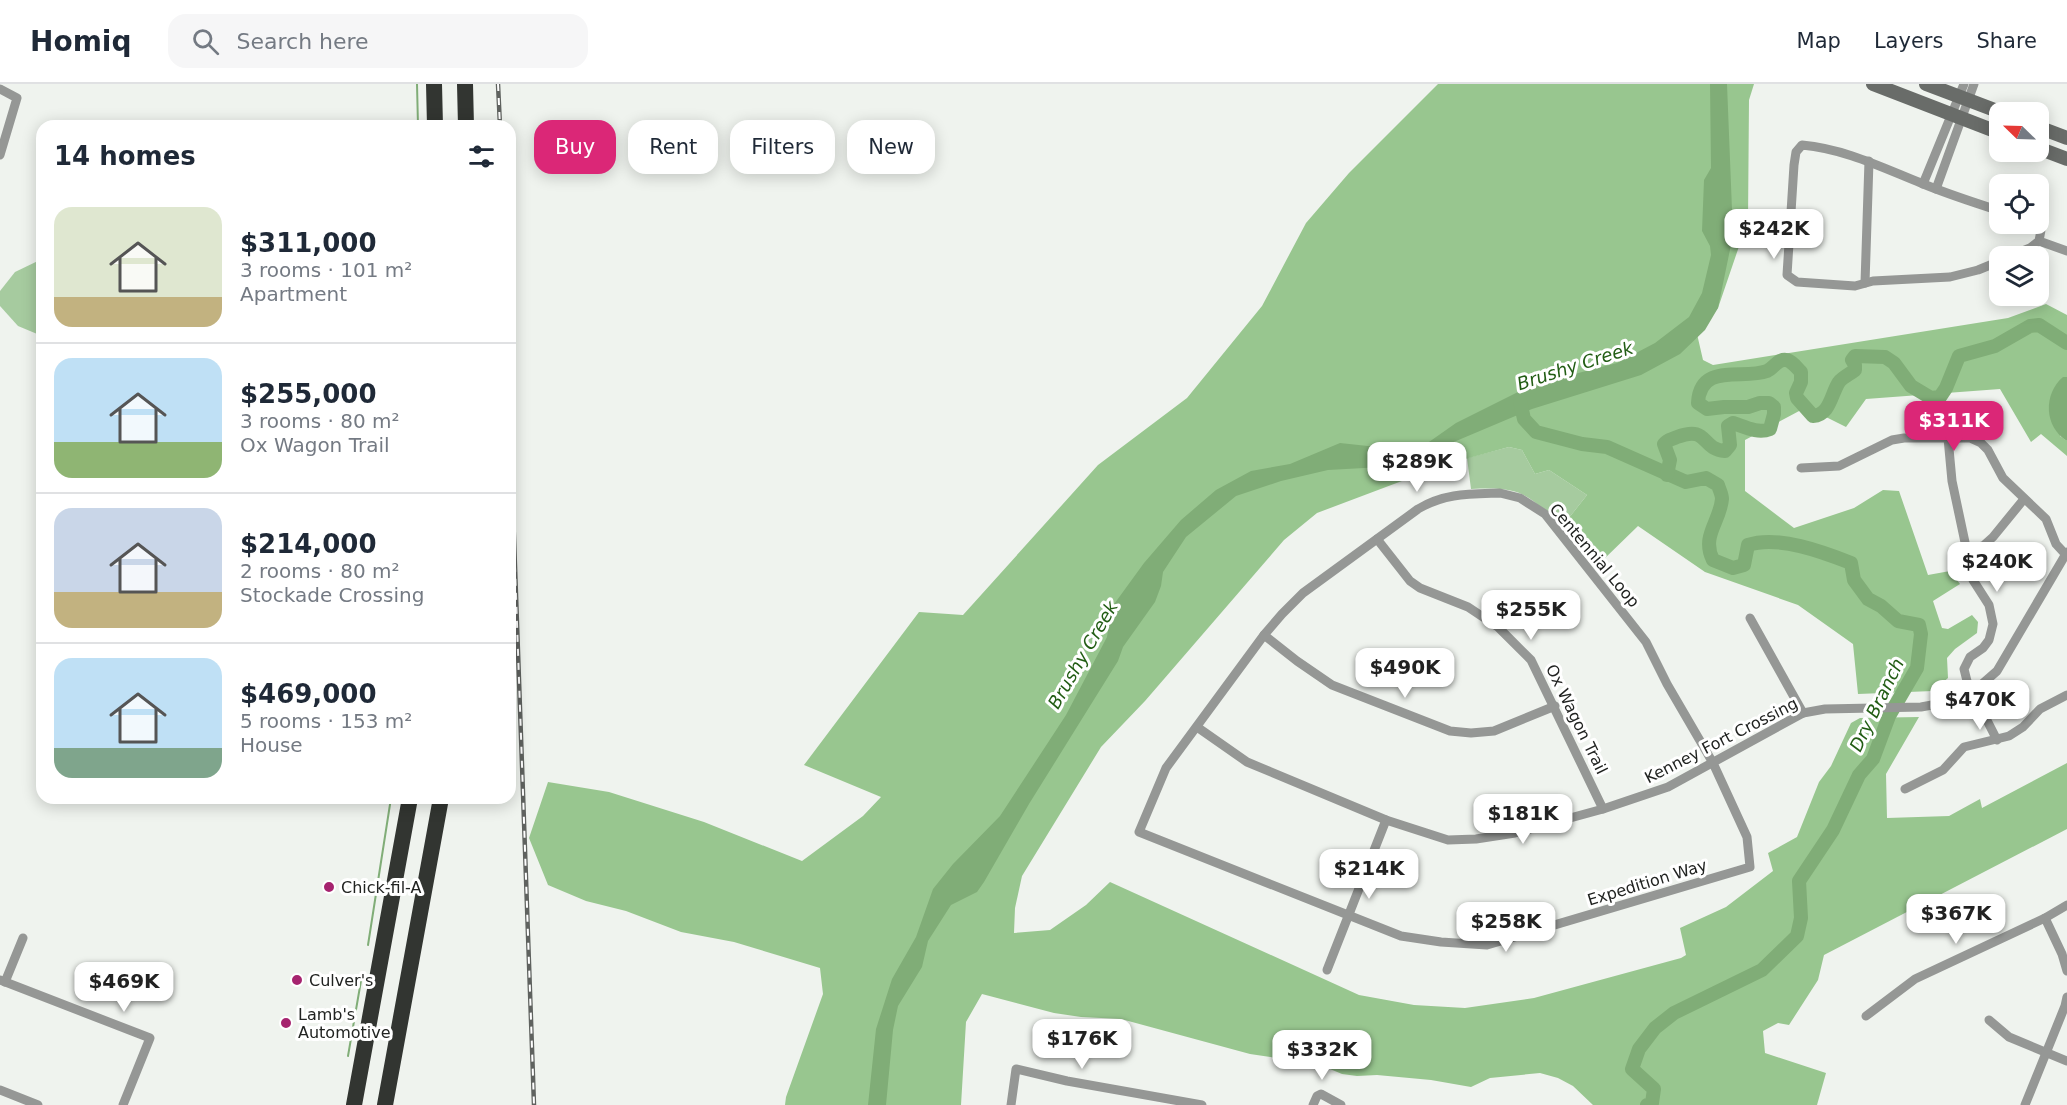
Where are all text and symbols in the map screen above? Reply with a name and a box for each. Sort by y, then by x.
search box [168,14,588,68]
text: Homiq [30,25,132,58]
icon: search [189,25,222,58]
text: Search here [237,29,369,54]
text: Map [1797,29,1841,53]
text: Layers [1874,29,1943,53]
text: Share [1976,29,2037,53]
north arrow [1989,102,2049,162]
map controls [1989,102,2049,306]
chip: Buy [534,120,616,174]
chip: Rent [628,120,718,174]
chip: Filters [730,120,835,174]
chip: New [847,120,935,174]
icon: filters [465,140,498,173]
text: 14 homes [54,141,196,171]
button: locate [1989,174,2049,234]
pin: $242K [1732,209,1816,260]
text: $242K [1738,216,1810,240]
text: $311,000 [240,228,377,258]
icon: home [102,231,174,303]
button: layers [1989,246,2049,306]
text: 3 rooms · 101 m² [240,258,412,282]
text: Apartment [240,282,347,306]
water label: Brushy Creek [1514,336,1637,394]
text: $255,000 [240,379,377,409]
icon: home [102,382,174,454]
pin: $311K [1912,401,1996,452]
text: $311K [1918,408,1990,432]
text: 3 rooms · 80 m² [240,409,400,433]
text: Ox Wagon Trail [240,433,390,457]
pin: $289K [1375,442,1459,493]
text: $289K [1381,449,1453,473]
street label: Centennial Loop [1546,500,1644,611]
text: $214,000 [240,529,377,559]
icon: home [102,532,174,604]
pin: $240K [1955,542,2039,593]
text: $240K [1961,549,2033,573]
text: 2 rooms · 80 m² [240,559,400,583]
text: Stockade Crossing [240,583,424,607]
pin: $255K [1489,590,1573,641]
water label: Brushy Creek [1043,596,1123,712]
text: $255K [1495,597,1567,621]
pin: $490K [1363,648,1447,699]
text: $490K [1369,655,1441,679]
water label: Dry Branch [1845,655,1908,755]
street label: Ox Wagon Trail [1542,661,1611,777]
text: $469,000 [240,679,377,709]
pin: $470K [1938,680,2022,731]
icon: home [102,682,174,754]
text: $470K [1944,687,2016,711]
street label: Kenney Fort Crossing [1642,694,1801,787]
text: 5 rooms · 153 m² [240,709,412,733]
text: House [240,733,303,757]
pin: $181K [1481,794,1565,845]
text: $181K [1487,801,1559,825]
pin: $214K [1327,849,1411,900]
street label: Expedition Way [1585,855,1709,910]
text: $214K [1333,856,1405,880]
place label: Chick-fil-A [341,878,422,897]
marker: Chick-fil-A [322,880,336,894]
pin: $367K [1914,894,1998,945]
text: $367K [1920,901,1992,925]
pin: $258K [1464,902,1548,953]
text: $258K [1470,909,1542,933]
pin: $469K [82,962,166,1013]
text: $469K [88,969,160,993]
place label: Culver's [309,971,373,990]
marker: Culver's [290,973,304,987]
place label: Lamb's Automotive [298,1005,391,1042]
marker: Lamb's Automotive [279,1016,293,1030]
pin: $176K [1040,1019,1124,1070]
text: $176K [1046,1026,1118,1050]
pin: $332K [1280,1030,1364,1081]
text: $332K [1286,1037,1358,1061]

